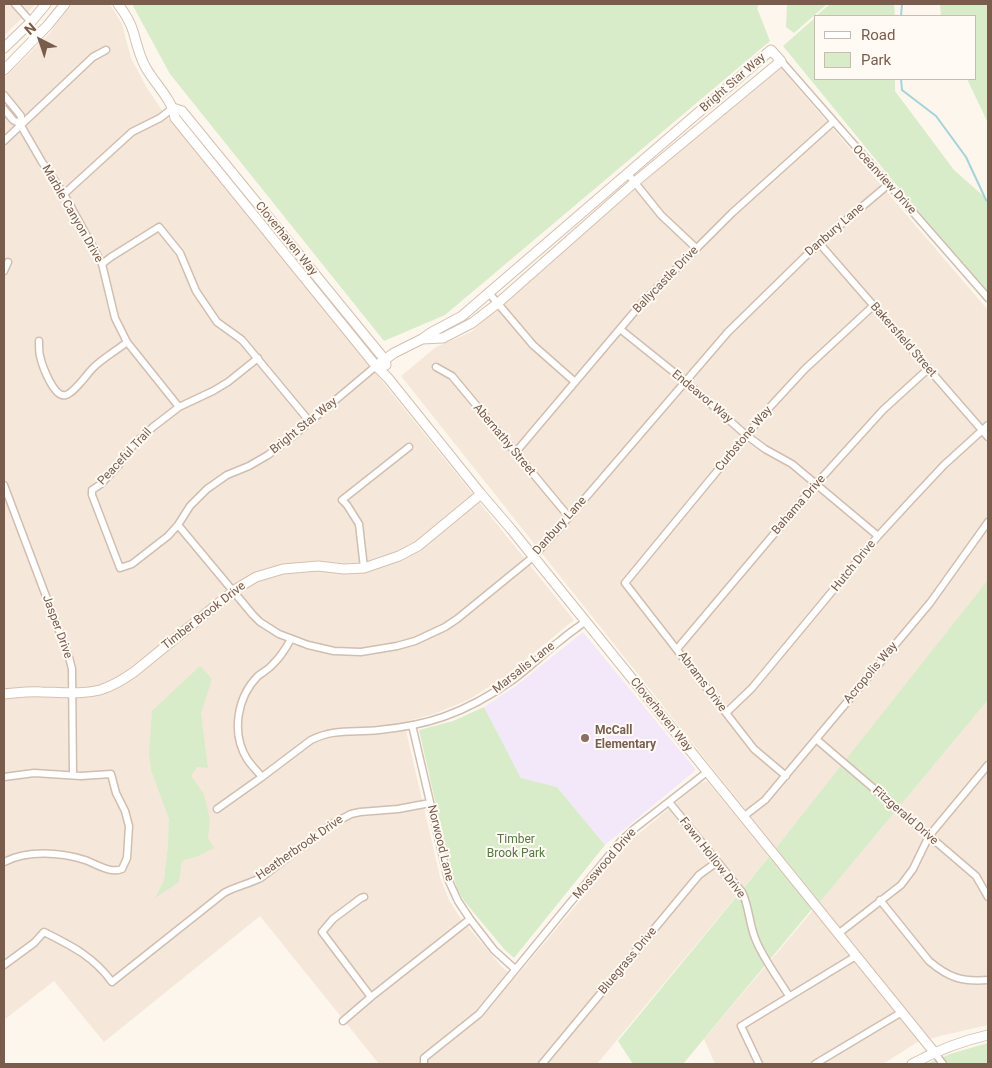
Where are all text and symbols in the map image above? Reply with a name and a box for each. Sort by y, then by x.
north arrow [15,15,65,65]
legend [814,15,977,80]
text: N [21,19,39,38]
text: Road [861,26,895,44]
street label: Bright Star Way [697,51,769,115]
text: Park [861,51,891,69]
street label: Oceanview Drive [849,142,919,218]
street label: Marble Canyon Drive [38,163,106,265]
street label: Cloverhaven Way [252,199,320,279]
street label: Danbury Lane [803,201,867,259]
street label: Ballycastle Drive [630,243,702,317]
street label: Bakersfield Street [867,300,939,380]
street label: Endeavor Way [669,367,735,427]
street label: Bright Star Way [268,395,340,457]
street label: Abernathy Street [470,401,538,479]
street label: Curbstone Way [713,403,775,475]
street label: Peaceful Trail [95,426,155,488]
street label: Bahama Drive [769,472,829,538]
street label: Danbury Lane [530,494,590,558]
street label: Hutch Drive [829,537,879,595]
street label: Timber Brook Drive [159,579,249,653]
street label: Jasper Drive [39,593,75,661]
street label: Marsalis Lane [490,639,558,697]
street label: Acropolis Way [841,639,901,707]
street label: Abrams Drive [675,649,729,715]
street label: Cloverhaven Way [627,675,695,755]
place label: McCall Elementary [595,724,656,752]
marker: McCall Elementary [579,732,591,744]
street label: Fitzgerald Drive [869,784,941,848]
street label: Norwood Lane [424,803,456,883]
street label: Heatherbrook Drive [254,813,346,883]
street label: Fawn Hollow Drive [676,815,748,901]
street label: Mosswood Drive [570,826,640,902]
park label: Timber Brook Park [487,833,545,861]
street label: Bluegrass Drive [596,925,660,997]

